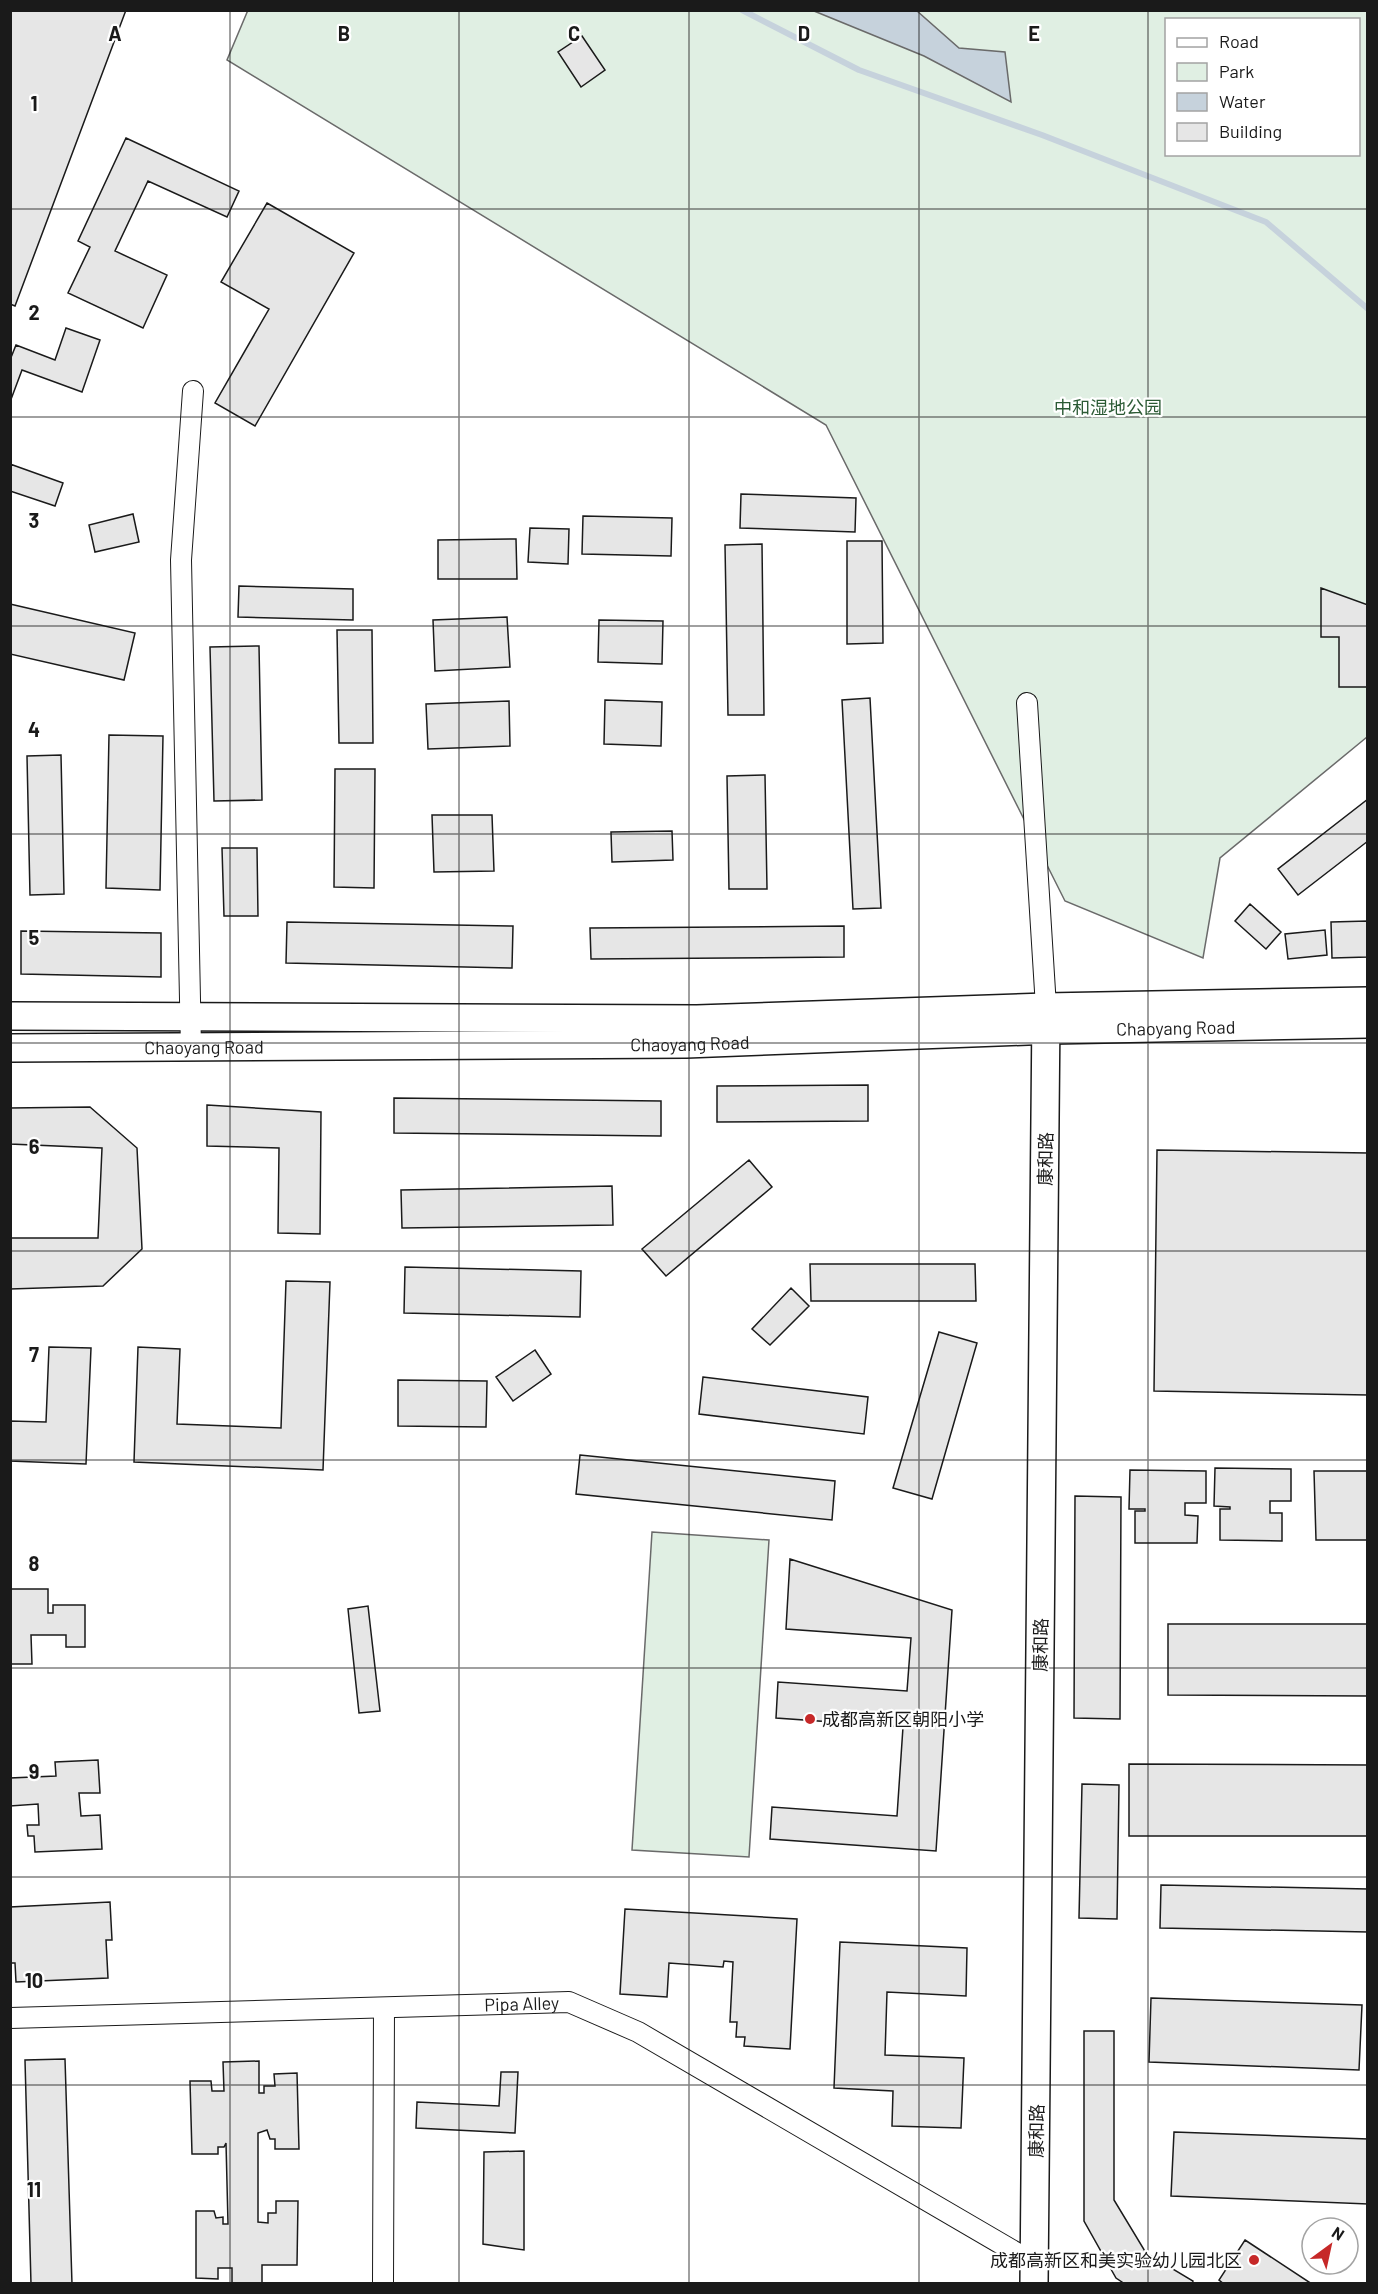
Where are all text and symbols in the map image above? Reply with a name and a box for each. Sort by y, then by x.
legend [1165,18,1360,156]
text: A [108,21,122,45]
text: B [338,21,350,45]
text: C [568,21,580,45]
text: D [798,21,810,45]
text: E [1028,21,1040,45]
text: Road [1219,30,1259,52]
text: Park [1219,60,1254,82]
text: Water [1219,90,1266,112]
text: 1 [30,91,38,115]
text: Building [1219,120,1282,142]
text: 2 [28,300,40,324]
park label: 中和湿地公园 [1054,396,1162,418]
text: 3 [29,508,39,532]
text: 4 [28,717,40,741]
text: 5 [29,925,40,949]
street label: Chaoyang Road [1116,1016,1236,1040]
street label: Chaoyang Road [630,1031,750,1055]
street label: Chaoyang Road [144,1035,264,1058]
street label: 康和路 [1034,1132,1056,1186]
text: 6 [29,1134,40,1158]
text: 7 [29,1342,39,1366]
text: 8 [29,1551,40,1575]
street label: 康和路 [1029,1618,1051,1672]
place label: 成都高新区朝阳小学 [822,1708,984,1730]
marker: 成都高新区朝阳小学 [803,1712,817,1726]
text: 9 [29,1759,39,1783]
text: 10 [25,1968,43,1992]
street label: Pipa Alley [484,1991,560,2015]
street label: 康和路 [1025,2104,1047,2158]
text: 11 [27,2177,41,2201]
north arrow [1300,2216,1360,2276]
text: N [1329,2222,1348,2244]
place label: 成都高新区和美实验幼儿园北区 [990,2249,1242,2271]
marker: 成都高新区和美实验幼儿园北区 [1247,2253,1261,2267]

